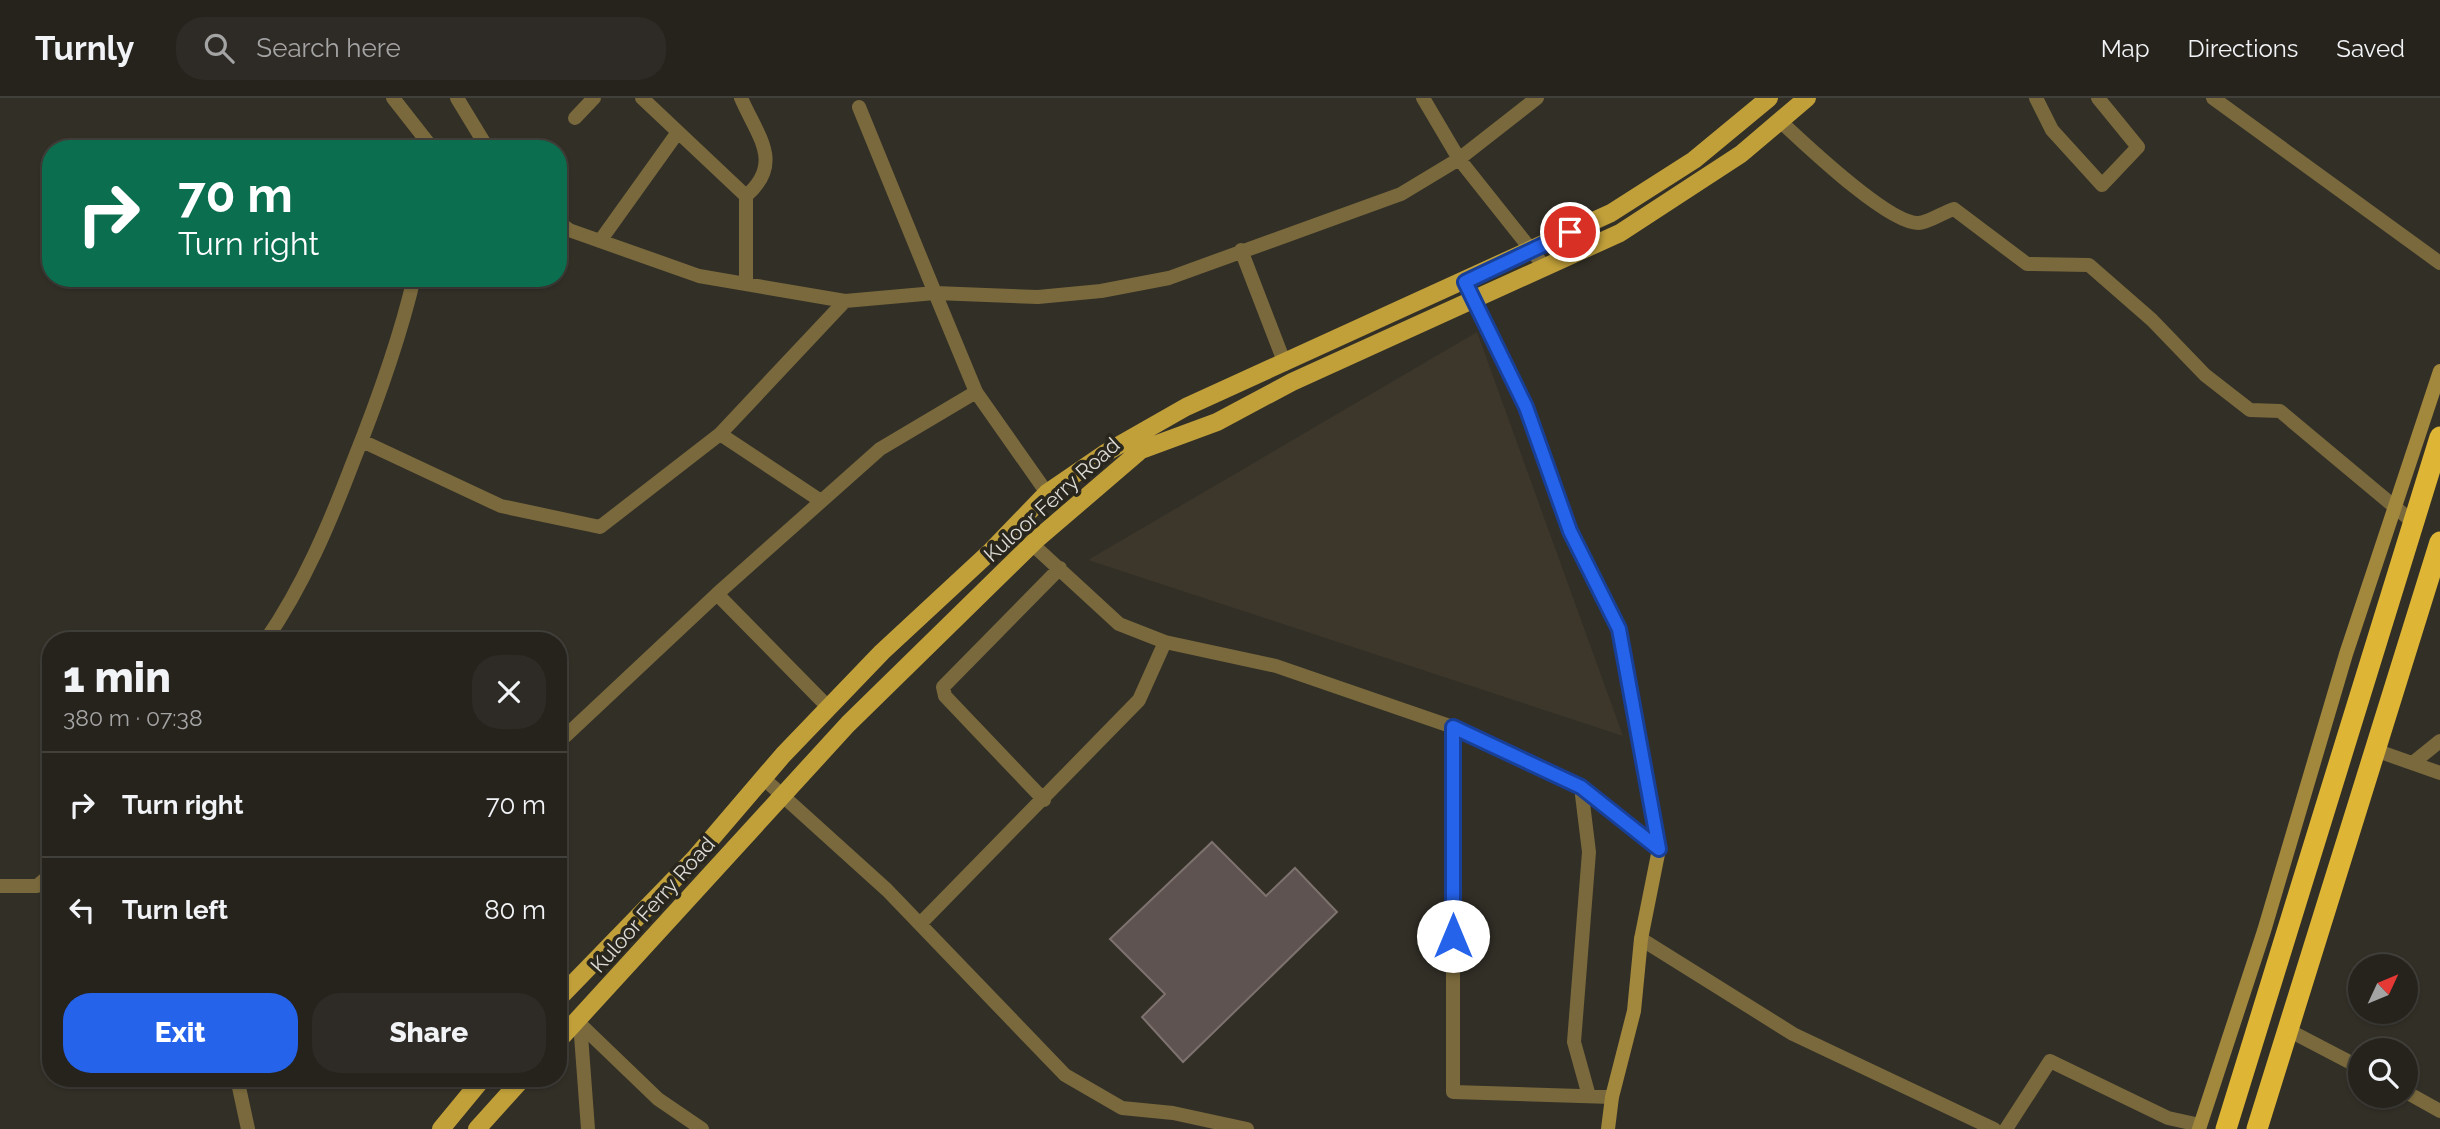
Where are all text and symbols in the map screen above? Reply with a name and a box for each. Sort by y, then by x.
search box [176,17,666,80]
text: Turnly [35,29,134,68]
icon: search [200,29,238,67]
text: Search here [256,33,401,63]
text: Map [2101,34,2150,63]
text: Directions [2188,34,2298,63]
text: Saved [2336,34,2405,63]
text: 70 m [178,166,293,223]
icon: right [63,168,154,259]
pin [1540,202,1600,262]
icon: arrive [1551,213,1589,251]
text: Turn right [178,225,319,262]
street label: Kuloor Ferry Road [979,432,1125,567]
text: 1 min [63,653,171,702]
button: close [472,655,546,729]
text: 380 m · 07:38 [63,704,203,731]
icon: right [63,786,101,824]
text: Turn right [122,790,243,820]
text: 70 m [486,790,546,820]
street label: Kuloor Ferry Road [585,832,720,978]
icon: left [63,891,101,929]
text: Turn left [122,895,228,925]
text: 80 m [484,895,546,925]
position arrow [1416,899,1490,973]
north arrow [2348,954,2418,1024]
map controls [2348,954,2418,1108]
button: Exit [63,993,298,1073]
button: Share [312,993,546,1073]
button: search [2348,1038,2418,1108]

